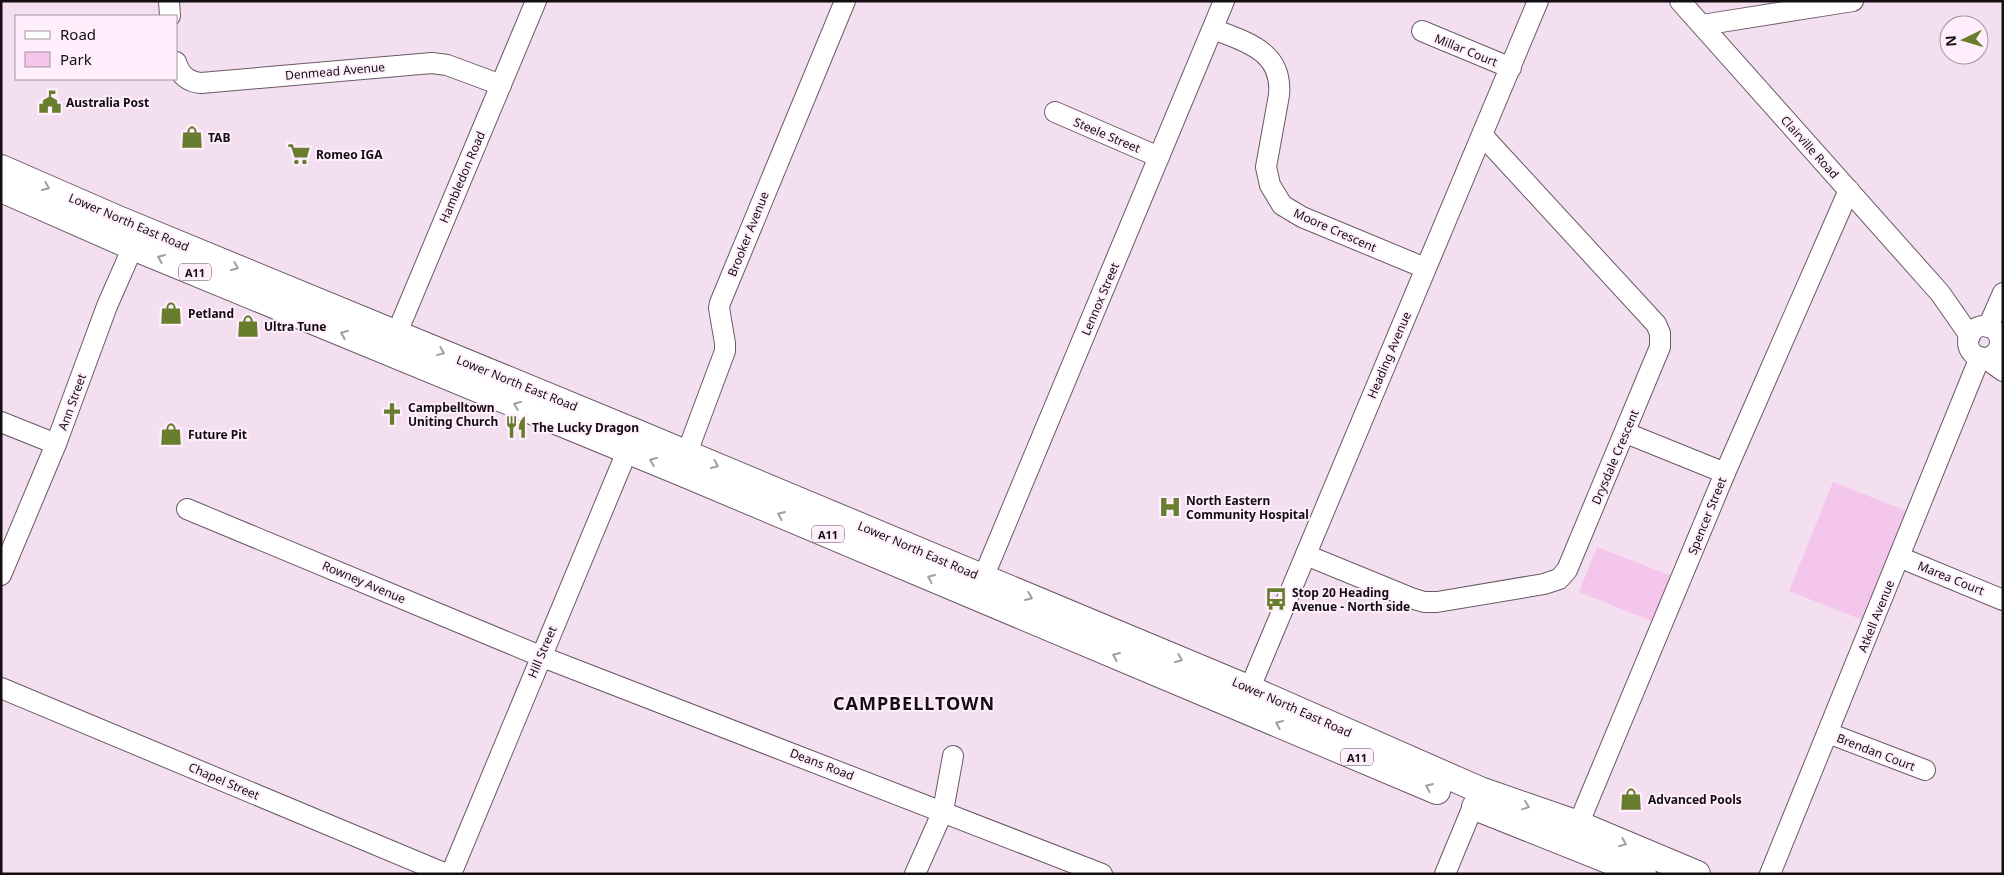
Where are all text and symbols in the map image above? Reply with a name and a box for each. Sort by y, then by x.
legend [15,15,178,80]
north arrow [1939,15,1989,65]
text: Road [60,24,96,44]
street label: Millar Court [1432,30,1501,71]
text: N [1941,35,1961,48]
text: Park [60,49,92,69]
street label: Denmead Avenue [284,58,386,84]
public building icon: Australia Post [37,89,63,115]
place label: Australia Post [66,94,149,111]
street label: Clairville Road [1777,112,1843,182]
street label: Steele Street [1071,113,1144,157]
shop icon: TAB [179,124,205,150]
place label: TAB [208,129,230,146]
street label: Hambledon Road [435,129,489,225]
supermarket icon: Romeo IGA [286,141,312,167]
place label: Romeo IGA [316,146,383,163]
one-way arrow [41,181,50,192]
street label: Lower North East Road [66,189,192,255]
street label: Brooker Avenue [723,189,773,279]
street label: Moore Crescent [1291,204,1380,256]
one-way arrow [157,254,166,265]
street label: Lennox Street [1077,259,1123,338]
one-way arrow [230,260,239,271]
road number: A11 [179,264,211,280]
shop icon: Petland [158,300,184,326]
place label: Petland [188,305,234,322]
street label: Heading Avenue [1363,309,1415,401]
shop icon: Ultra Tune [235,313,261,339]
place label: Ultra Tune [264,318,326,335]
one-way arrow [340,329,349,340]
one-way arrow [436,346,445,356]
street label: Lower North East Road [454,351,580,415]
street label: Ann Street [54,371,90,433]
place label: Campbelltown Uniting Church [408,399,498,430]
church icon: Campbelltown Uniting Church [379,401,405,427]
one-way arrow [513,401,522,412]
street label: Drysdale Crescent [1587,406,1643,507]
restaurant icon: The Lucky Dragon [503,414,529,440]
place label: The Lucky Dragon [532,419,639,436]
shop icon: Future Pit [158,421,184,447]
place label: Future Pit [188,426,247,443]
one-way arrow [649,457,658,467]
one-way arrow [710,459,719,470]
street label: Spencer Street [1684,474,1731,557]
place label: North Eastern Community Hospital [1186,492,1309,523]
hospital icon: North Eastern Community Hospital [1157,494,1183,520]
one-way arrow [777,510,786,521]
street label: Lower North East Road [855,517,981,583]
road number: A11 [812,526,844,542]
street label: Rowney Avenue [320,557,409,607]
street label: Marea Court [1915,557,1987,599]
one-way arrow [927,573,936,584]
street label: Atkell Avenue [1854,577,1898,655]
place label: Stop 20 Heading Avenue - North side [1292,584,1410,615]
bus stop icon: Stop 20 Heading Avenue - North side [1263,586,1289,612]
one-way arrow [1024,590,1033,601]
street label: Hill Street [523,623,561,681]
one-way arrow [1112,651,1120,661]
one-way arrow [1174,653,1183,664]
street label: Lower North East Road [1230,673,1354,741]
district label: CAMPBELLTOWN [833,691,995,715]
one-way arrow [1275,720,1284,731]
street label: Brendan Court [1834,729,1918,775]
street label: Deans Road [787,744,857,784]
road number: A11 [1341,749,1373,766]
street label: Chapel Street [186,758,263,804]
one-way arrow [1425,783,1434,793]
shop icon: Advanced Pools [1618,786,1644,812]
place label: Advanced Pools [1648,791,1742,808]
one-way arrow [1521,800,1530,810]
one-way arrow [1618,837,1627,847]

